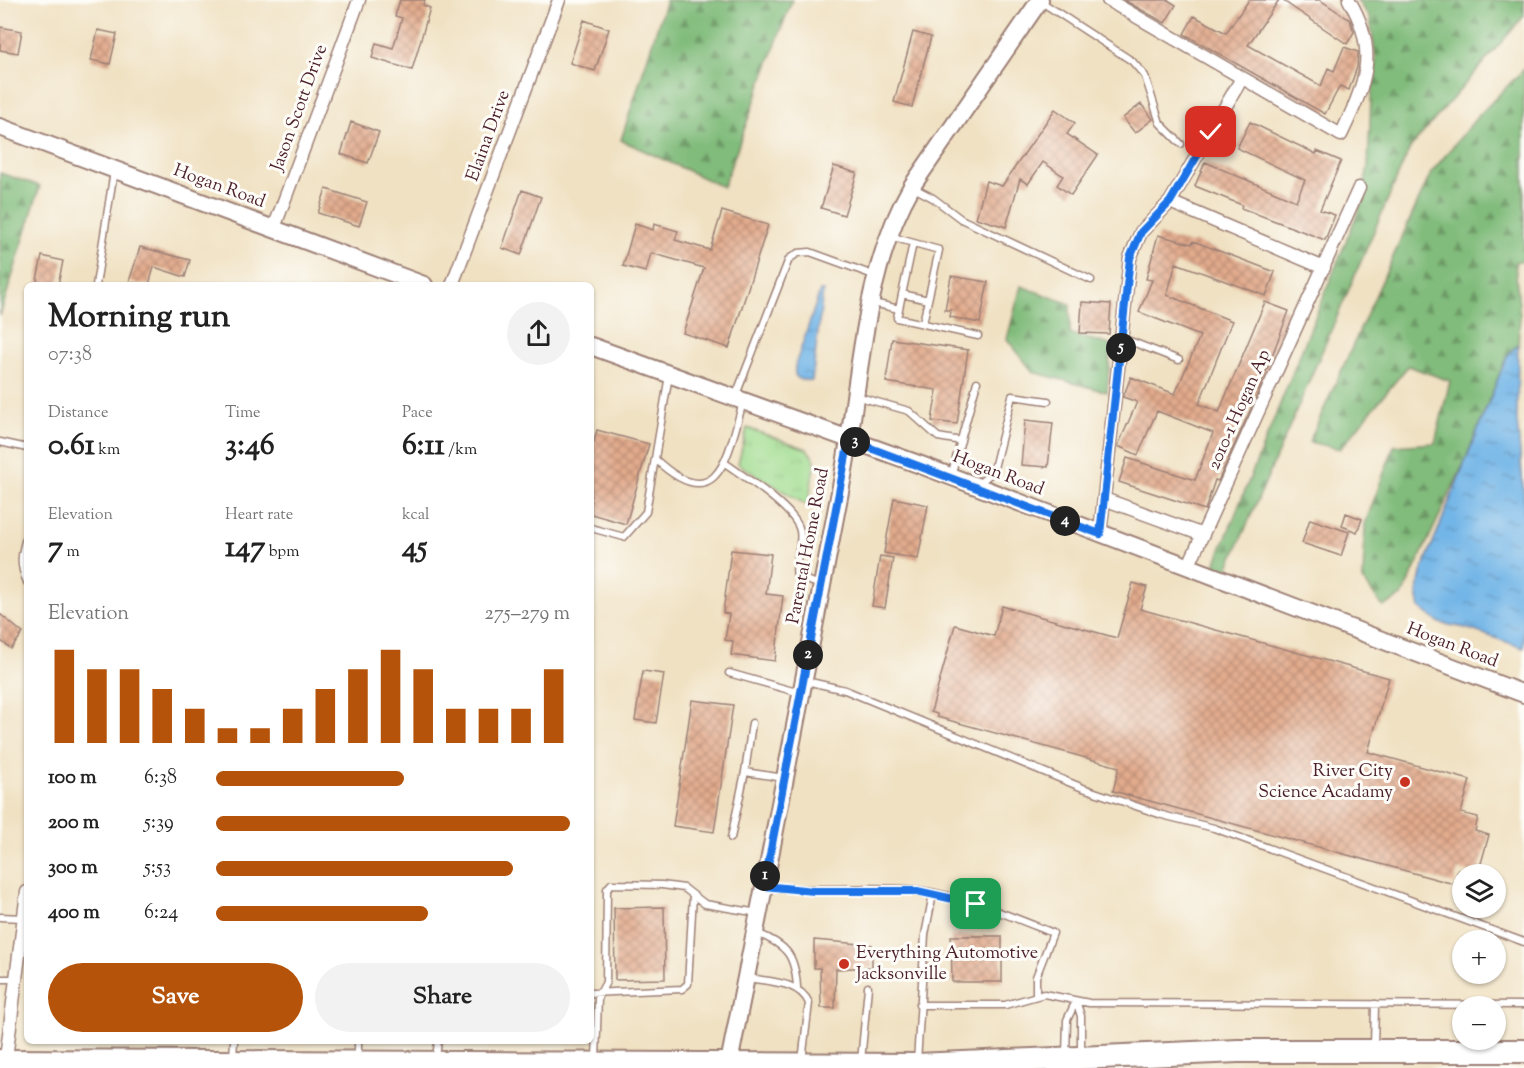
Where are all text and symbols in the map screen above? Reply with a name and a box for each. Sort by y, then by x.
street label: Jason Scott Drive [265,41,335,176]
street label: Elaina Drive [460,87,518,185]
pin [1185,106,1236,157]
icon: check [1194,115,1227,148]
street label: Hogan Road [169,158,269,216]
text: Morning run [48,294,230,342]
button: share [507,302,570,365]
pin: 5 [1106,333,1136,363]
text: 5 [1118,336,1124,359]
text: 07:38 [48,341,92,370]
street label: 2010-1 Hogan Ap [1202,346,1278,474]
text: Distance [48,402,108,425]
text: Time [225,402,261,425]
text: Pace [402,402,433,425]
text: 0.61 [48,425,95,468]
text: 3:46 [225,425,275,468]
text: 6:11 [402,425,445,468]
pin: 3 [840,427,870,457]
text: 3 [852,430,858,453]
text: km [95,439,120,462]
text: /km [445,439,477,462]
street label: Hogan Road [948,445,1048,503]
street label: Parental Home Road [781,466,837,626]
text: Elevation [48,504,113,527]
text: Heart rate [225,504,293,527]
text: kcal [402,504,430,527]
pin: 4 [1050,506,1080,536]
text: 4 [1061,509,1069,532]
text: 7 [48,527,63,570]
text: 147 [225,527,265,570]
text: 45 [402,527,427,570]
text: m [63,541,80,564]
text: bpm [265,541,299,564]
text: Elevation [48,600,129,629]
text: 275–279 m [484,600,570,629]
street label: Hogan Road [1402,617,1502,675]
pin: 2 [793,640,823,670]
text: 2 [804,643,812,666]
place label: River City Science Acadamy [1258,759,1393,806]
text: 100 m [48,764,97,793]
text: 6:38 [144,764,177,793]
marker: River City Science Acadamy [1398,775,1412,789]
text: 200 m [48,809,99,838]
text: 5:39 [144,809,174,838]
text: 300 m [48,854,98,883]
text: 5:53 [144,854,171,883]
pin: 1 [750,861,780,891]
text: 1 [762,864,768,887]
map controls [1452,864,1506,1050]
button: layers [1452,864,1506,918]
pin [950,878,1001,929]
icon: arrive [959,887,992,920]
text: 400 m [48,899,100,928]
text: 6:24 [144,899,178,928]
button: + [1452,930,1506,984]
place label: Everything Automotive Jacksonville [855,941,1038,988]
marker: Everything Automotive Jacksonville [837,957,851,971]
button: Save [48,963,303,1032]
button: Share [315,963,570,1032]
button: − [1452,996,1506,1050]

